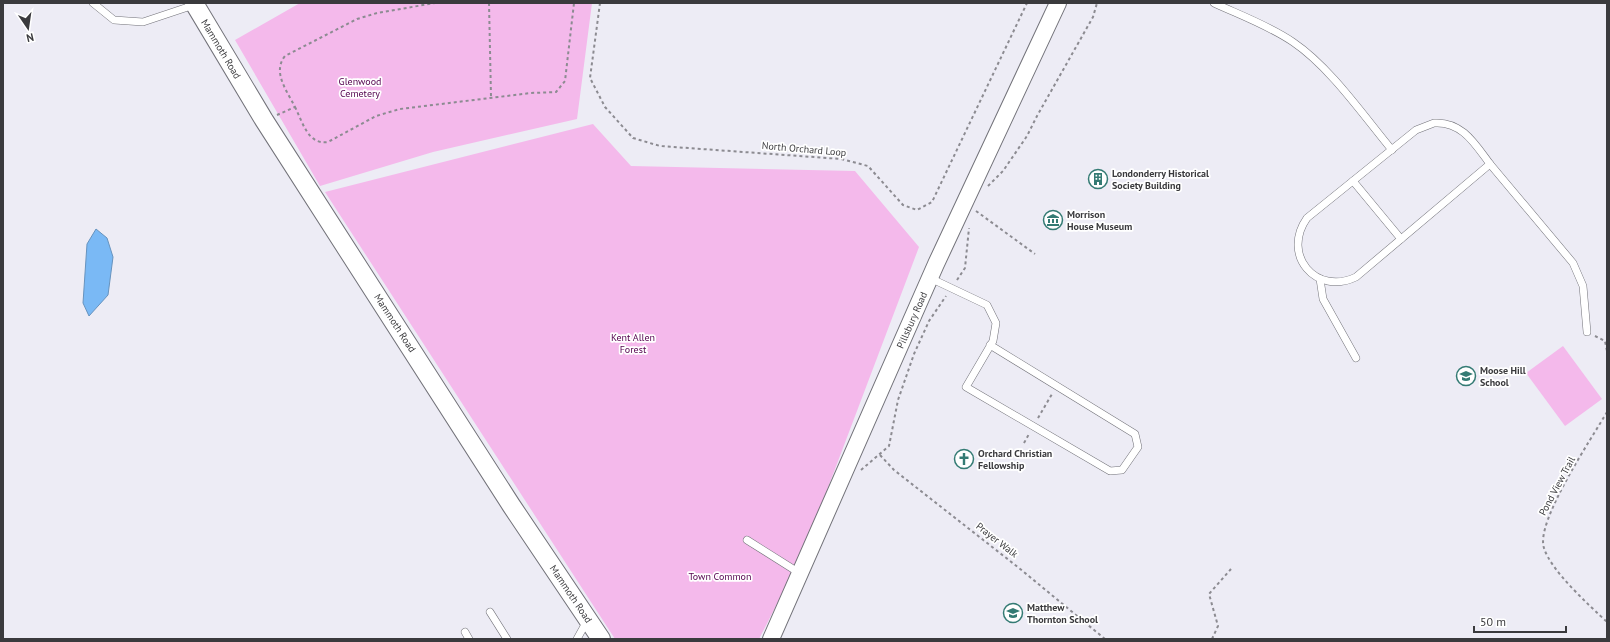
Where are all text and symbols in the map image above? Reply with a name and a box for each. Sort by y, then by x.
north arrow [8,8,48,48]
street label: Mammoth Road [198,17,244,81]
text: N [25,30,35,45]
park label: Glenwood Cemetery [339,75,381,100]
street label: North Orchard Loop [761,139,847,159]
place label: Londonderry Historical Society Building [1112,167,1209,192]
building icon: Londonderry Historical Society Building [1087,168,1109,190]
place label: Morrison House Museum [1067,208,1132,233]
museum icon: Morrison House Museum [1042,209,1064,231]
street label: Pillsbury Road [894,290,930,350]
street label: Mammoth Road [371,291,419,355]
park label: Kent Allen Forest [611,331,655,356]
place label: Moose Hill School [1480,364,1526,389]
school or university icon: Moose Hill School [1455,365,1477,387]
place label: Orchard Christian Fellowship [978,447,1052,472]
church icon: Orchard Christian Fellowship [953,448,975,470]
street label: Pond View Trail [1536,454,1578,518]
street label: Prayer Walk [973,520,1021,561]
street label: Mammoth Road [547,563,595,625]
park label: Town Common [689,570,751,583]
place label: Matthew Thornton School [1027,601,1098,626]
school or university icon: Matthew Thornton School [1002,602,1024,624]
scale bar [1474,608,1566,634]
text: 50 m [1480,614,1506,629]

